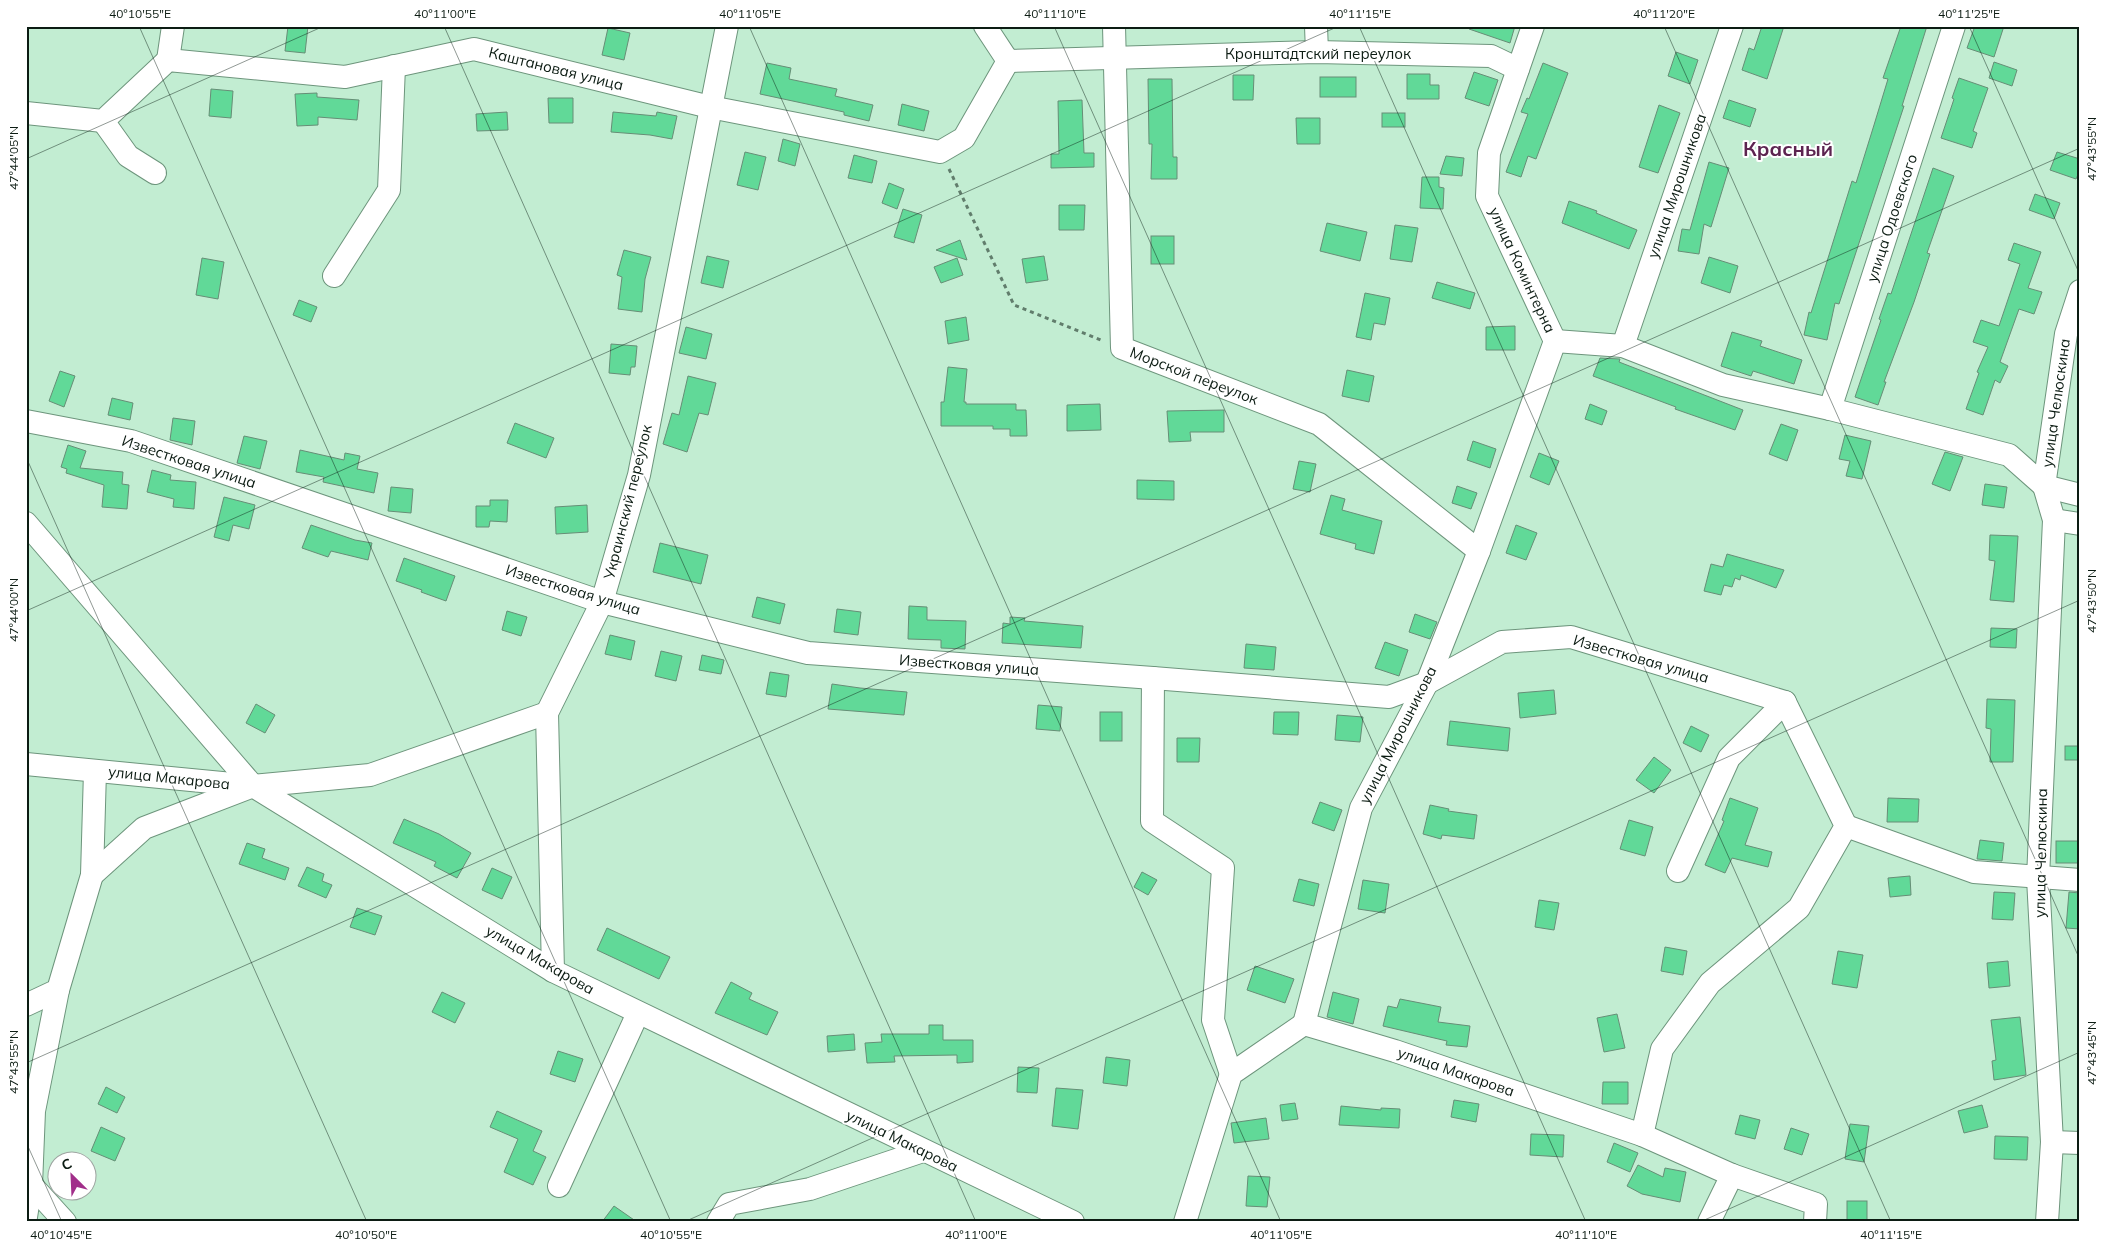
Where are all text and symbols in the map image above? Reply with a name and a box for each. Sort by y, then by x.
text: 40°10'55"E [109,6,171,21]
text: 40°11'00"E [414,6,476,21]
text: 40°11'05"E [719,6,781,21]
text: 40°11'10"E [1024,6,1086,21]
text: 40°11'15"E [1329,6,1391,21]
text: 40°11'20"E [1633,6,1695,21]
text: 40°11'25"E [1938,6,2000,21]
street label: Каштановая улица [487,43,626,94]
street label: Кронштадтский переулок [1225,44,1412,63]
street label: улица Мирошникова [1643,111,1710,261]
text: 47°43'55"N [2084,117,2099,181]
text: 47°44'05"N [6,126,21,190]
district label: Красный [1743,136,1833,161]
street label: улица Одоевского [1862,152,1921,284]
street label: улица Коминтерна [1485,204,1560,336]
street label: улица Челюскина [2037,337,2074,468]
street label: Морской переулок [1127,342,1262,409]
street label: Украинский переулок [599,422,656,582]
street label: Известковая улица [120,431,259,492]
street label: Известковая улица [503,560,643,619]
text: 47°43'50"N [2084,569,2099,633]
text: 47°44'00"N [6,578,21,642]
street label: Известковая улица [1571,630,1711,687]
street label: Известковая улица [899,650,1040,679]
street label: улица Мирошникова [1355,663,1440,807]
street label: улица Макарова [107,762,231,793]
street label: улица Челюскина [2030,788,2051,918]
street label: улица Макарова [483,921,598,998]
text: 47°43'45"N [2084,1021,2099,1085]
text: 47°43'55"N [6,1030,21,1094]
street label: улица Макарова [1395,1043,1517,1100]
street label: улица Макарова [843,1105,961,1176]
north arrow [48,1150,98,1200]
text: С [59,1154,75,1174]
text: 40°10'45"E [30,1227,92,1242]
text: 40°10'50"E [335,1227,397,1242]
text: 40°10'55"E [640,1227,702,1242]
text: 40°11'00"E [945,1227,1007,1242]
text: 40°11'05"E [1250,1227,1312,1242]
text: 40°11'10"E [1555,1227,1617,1242]
text: 40°11'15"E [1860,1227,1922,1242]

